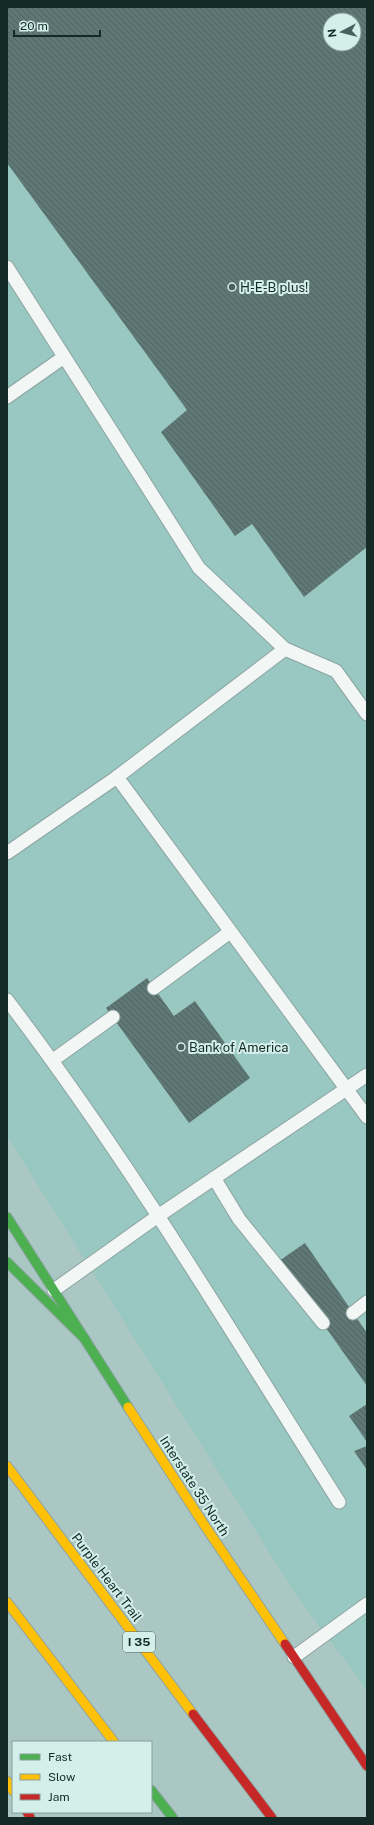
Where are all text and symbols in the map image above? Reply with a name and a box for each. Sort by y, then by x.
scale bar [14,12,100,38]
north arrow [322,12,362,52]
text: 20 m [20,19,48,33]
text: N [326,28,339,38]
place label: H-E-B plus! [240,280,308,295]
marker: H-E-B plus! [227,282,237,292]
place label: Bank of America [189,1040,288,1055]
marker: Bank of America [176,1042,186,1052]
street label: Interstate 35 North [157,1434,232,1539]
street label: Purple Heart Trail [68,1530,145,1624]
road number: I 35 [123,1632,155,1652]
legend [12,1741,152,1813]
text: Fast [48,1750,73,1764]
text: Slow [48,1770,76,1784]
text: Jam [48,1790,70,1804]

